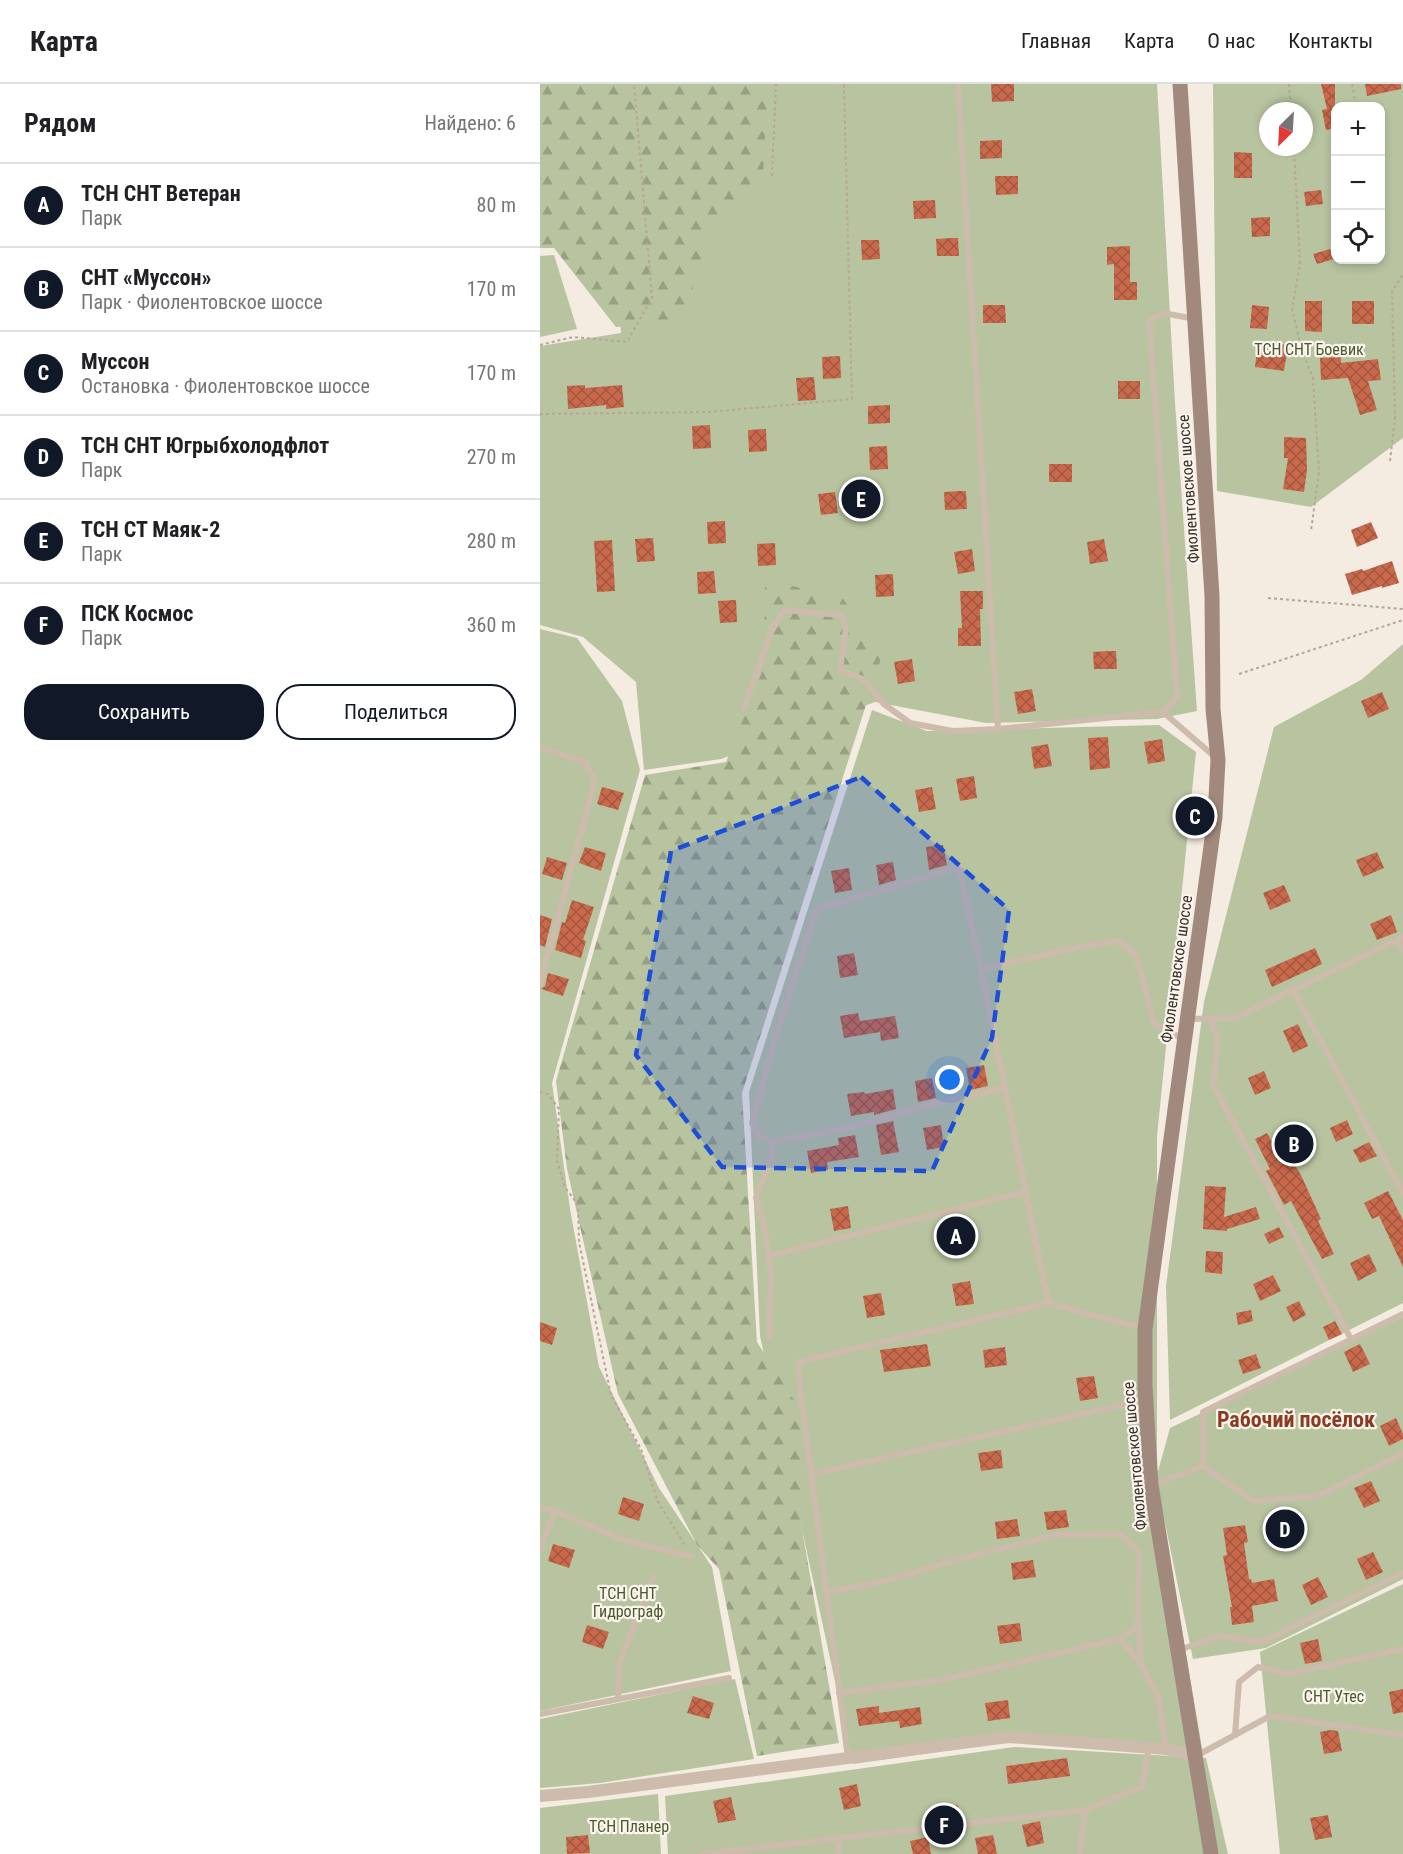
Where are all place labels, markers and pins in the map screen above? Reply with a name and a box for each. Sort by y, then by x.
pin: E [842,476,880,522]
pin: C [1176,794,1214,838]
pin: B [1274,1122,1314,1166]
pin: A [936,1214,976,1258]
pin: D [1266,1506,1304,1552]
pin: F [924,1802,964,1848]

